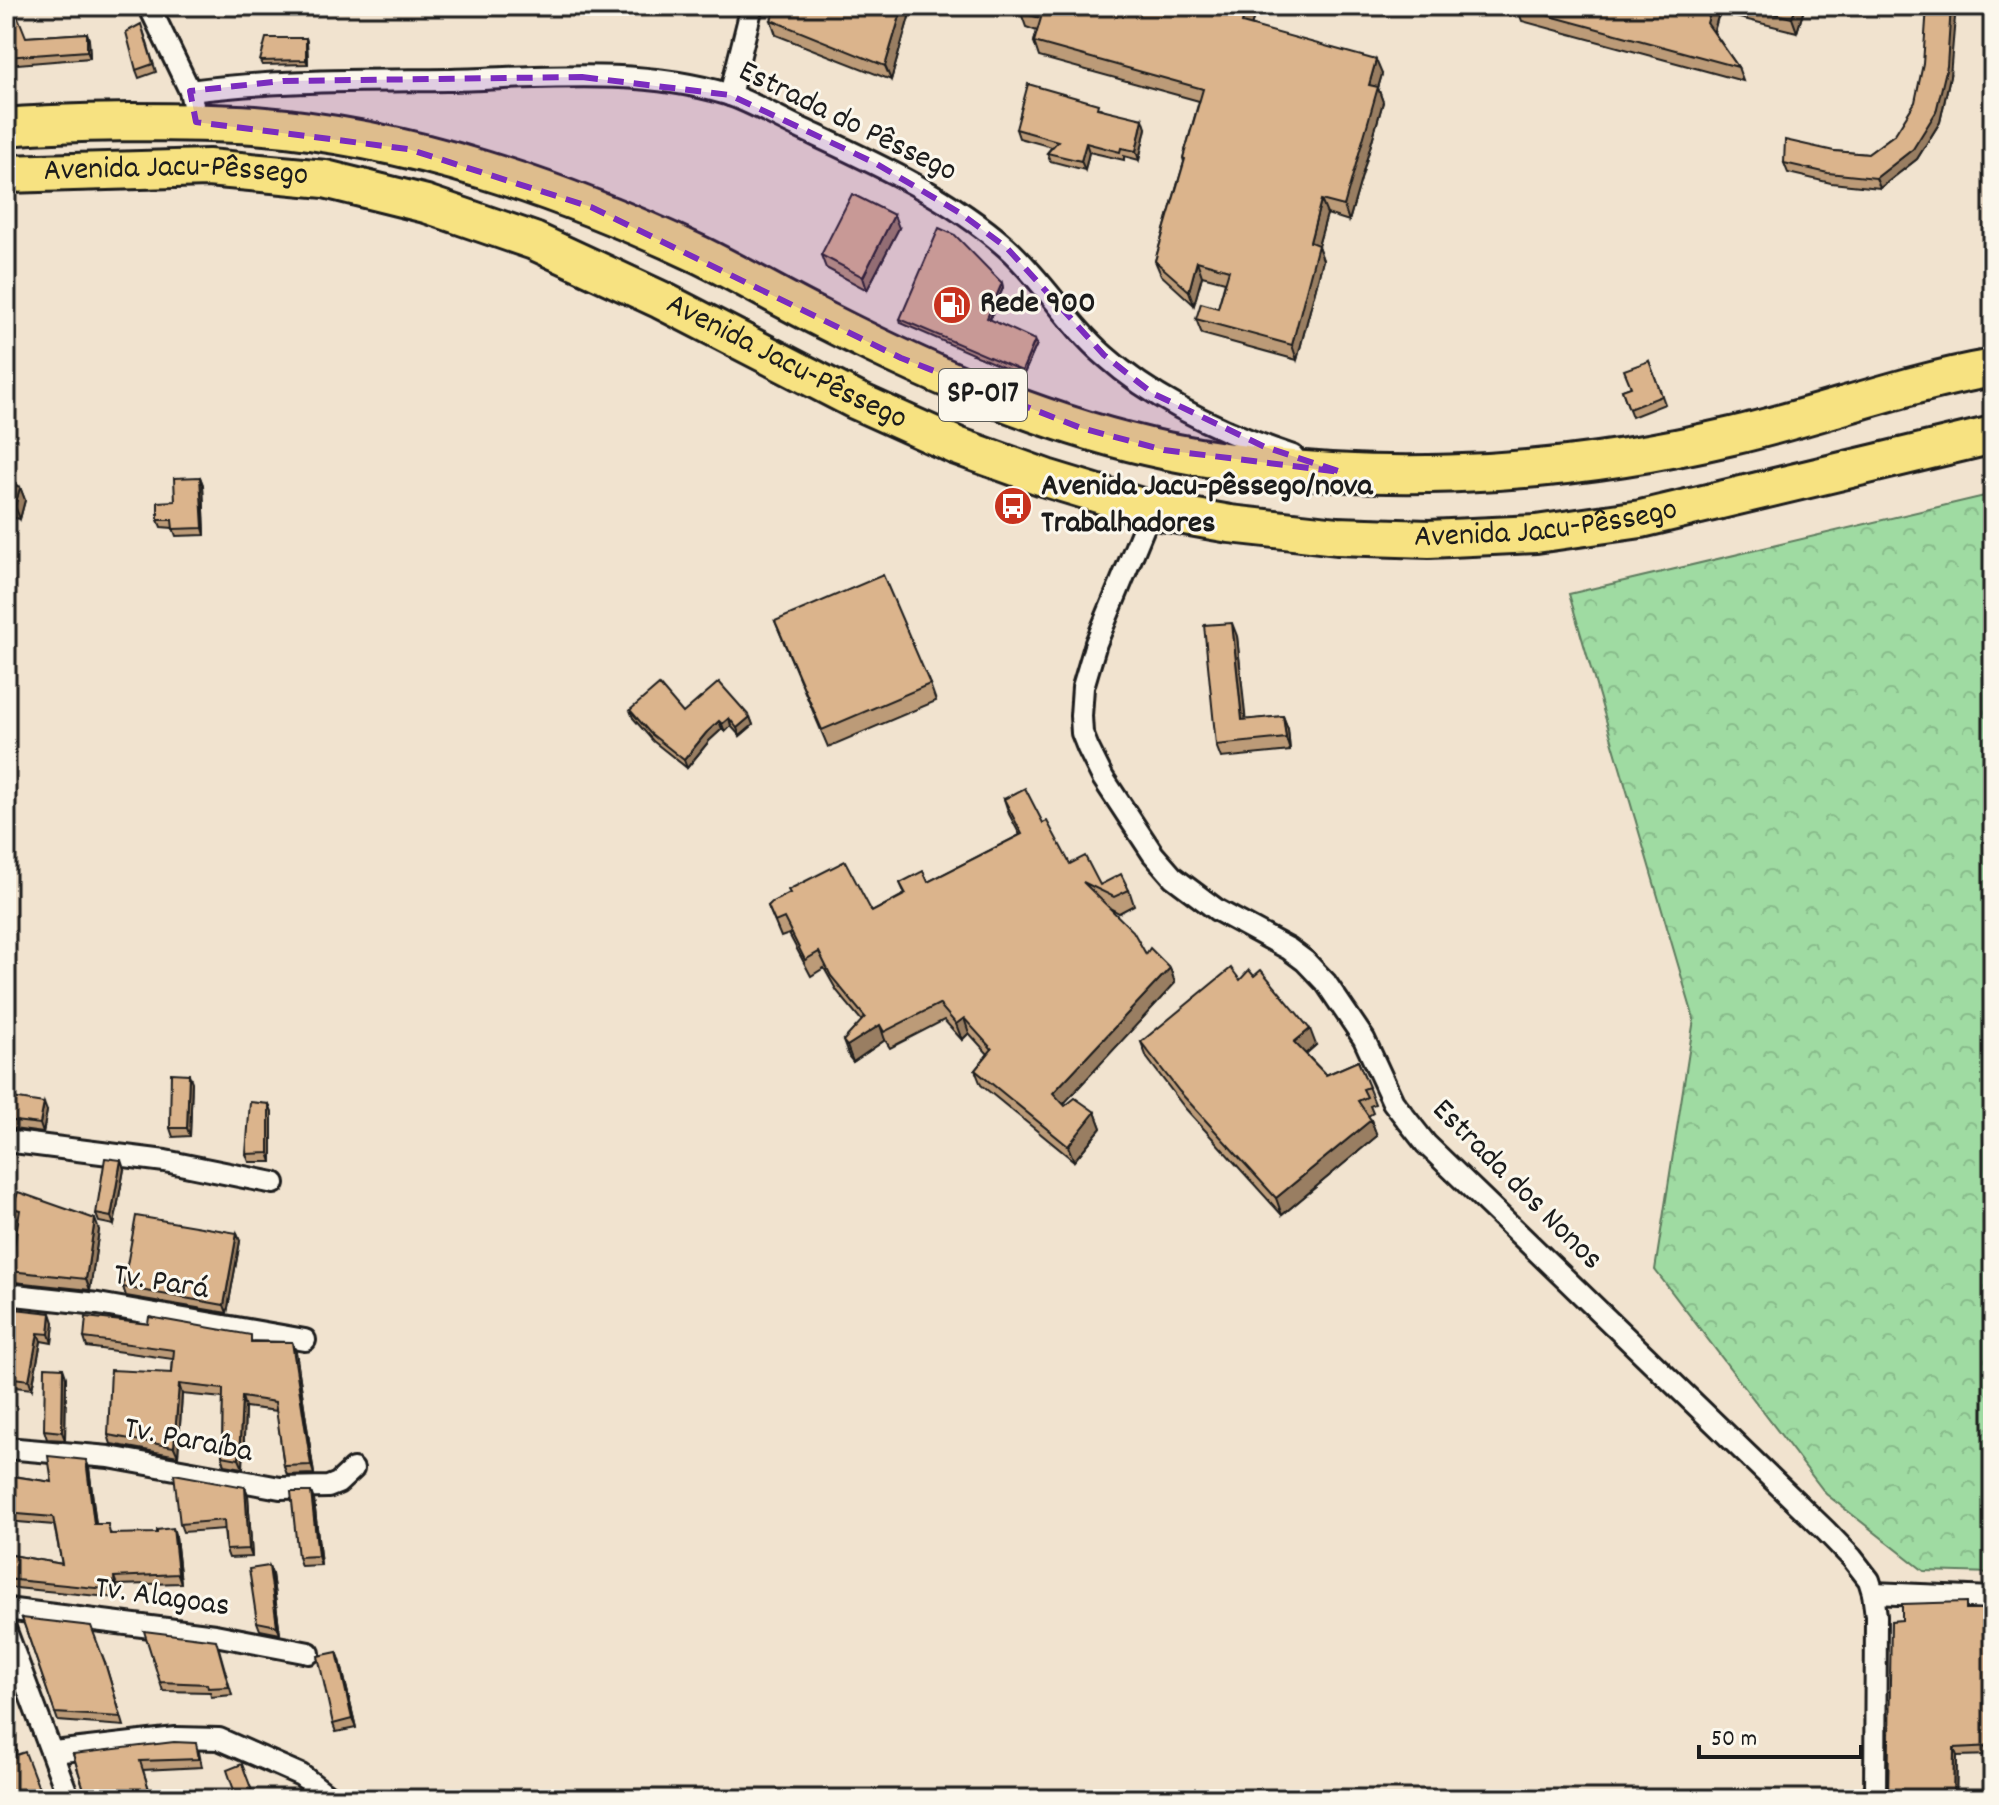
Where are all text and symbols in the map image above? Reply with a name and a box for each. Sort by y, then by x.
street label: Estrada do Pêssego [730,50,964,196]
street label: Avenida Jacu-Pêssego [43,145,310,200]
place label: Rede 900 [980,282,1096,328]
street label: Avenida Jacu-Pêssego [657,283,914,443]
fuel station icon: Rede 900 [931,284,973,326]
road number: SP-017 [939,369,1027,421]
place label: Avenida Jacu-pêssego/nova Trabalhadores [1041,465,1373,548]
bus stop icon: Avenida Jacu-pêssego/nova Trabalhadores [992,485,1034,527]
street label: Avenida Jacu-Pêssego [1414,488,1682,562]
street label: Estrada dos Nonos [1420,1090,1612,1282]
street label: Tv. Pará [110,1254,212,1314]
street label: Tv. Paraíba [120,1407,257,1477]
street label: Tv. Alagoas [92,1567,232,1631]
scale bar [1699,1709,1861,1759]
text: 50 m [1711,1723,1757,1757]

